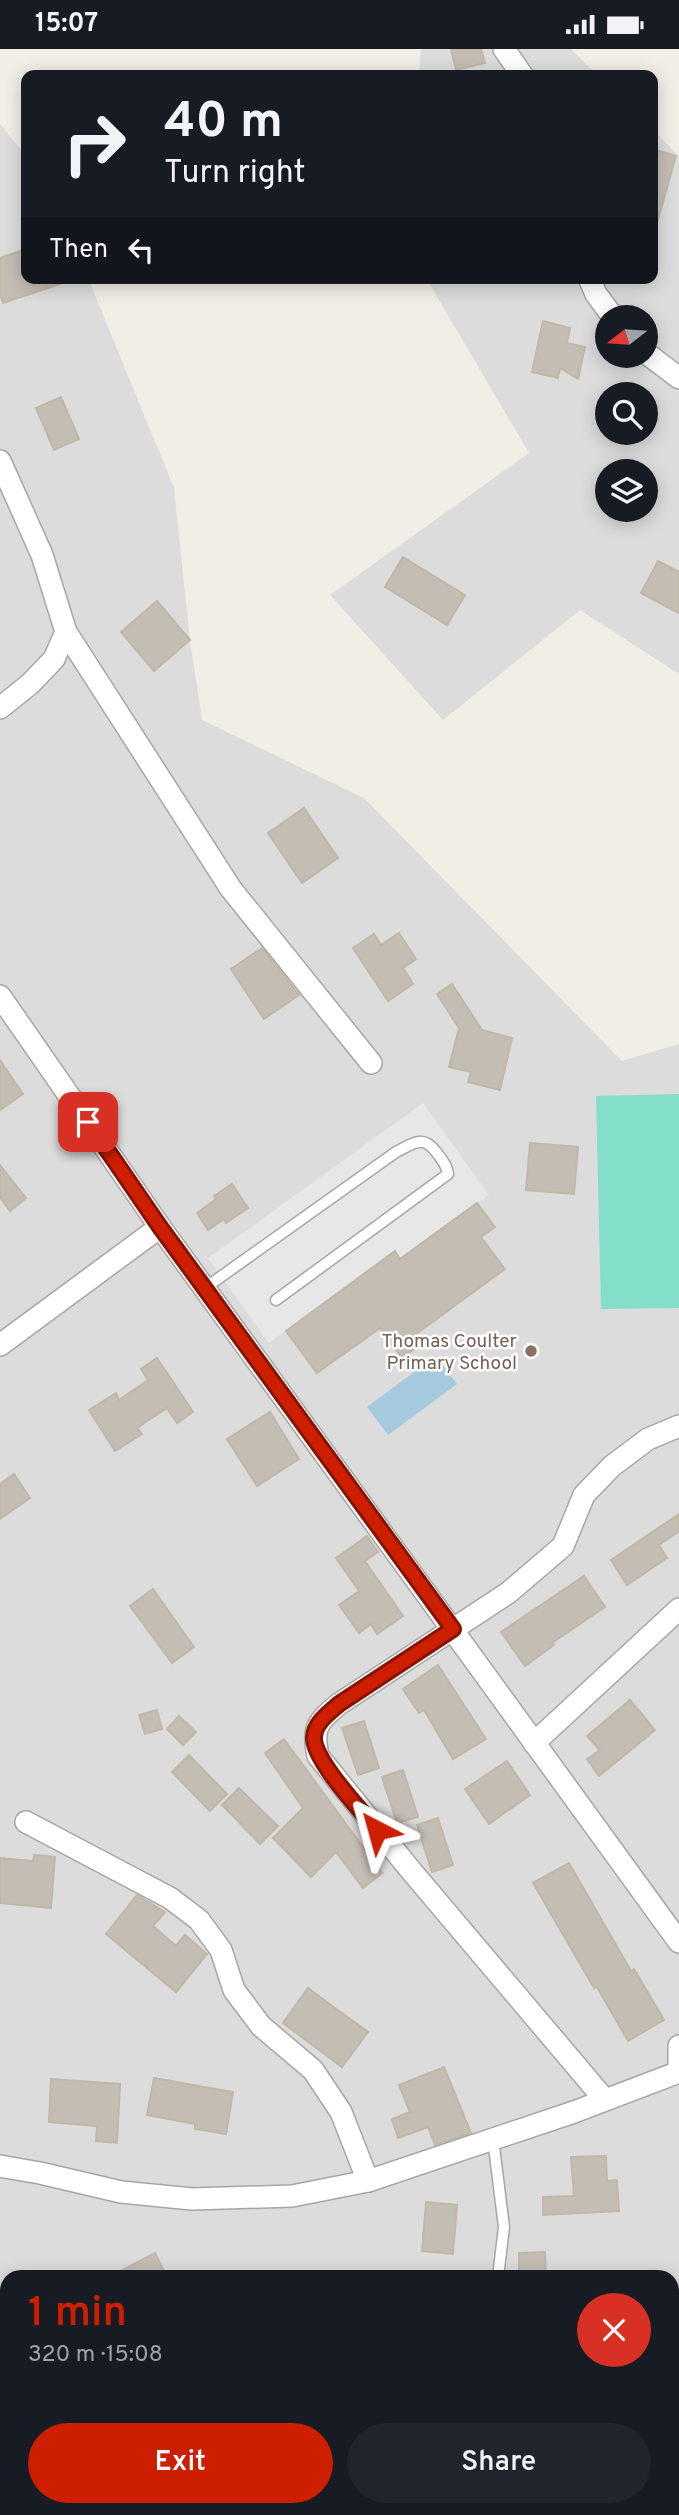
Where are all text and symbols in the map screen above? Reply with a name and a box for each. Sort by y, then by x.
text: 15:07 [35,8,98,41]
text: 40 m [164,93,283,155]
icon: right [49,98,140,189]
text: Turn right [164,154,306,194]
icon: left [122,231,160,269]
text: Then [49,234,108,267]
north arrow [595,305,658,367]
map controls [595,305,658,522]
button: search [595,382,658,445]
button: layers [595,459,658,522]
pin [58,1092,118,1152]
icon: arrive [69,1103,107,1141]
place label: Thomas Coulter Primary School [381,1330,518,1376]
marker: Thomas Coulter Primary School [523,1343,539,1359]
position arrow [340,1793,414,1867]
text: 1 min [28,2288,127,2341]
button: close [577,2293,651,2367]
text: 320 m · 15:08 [28,2341,163,2370]
button: Exit [28,2423,333,2503]
button: Share [347,2423,651,2503]

